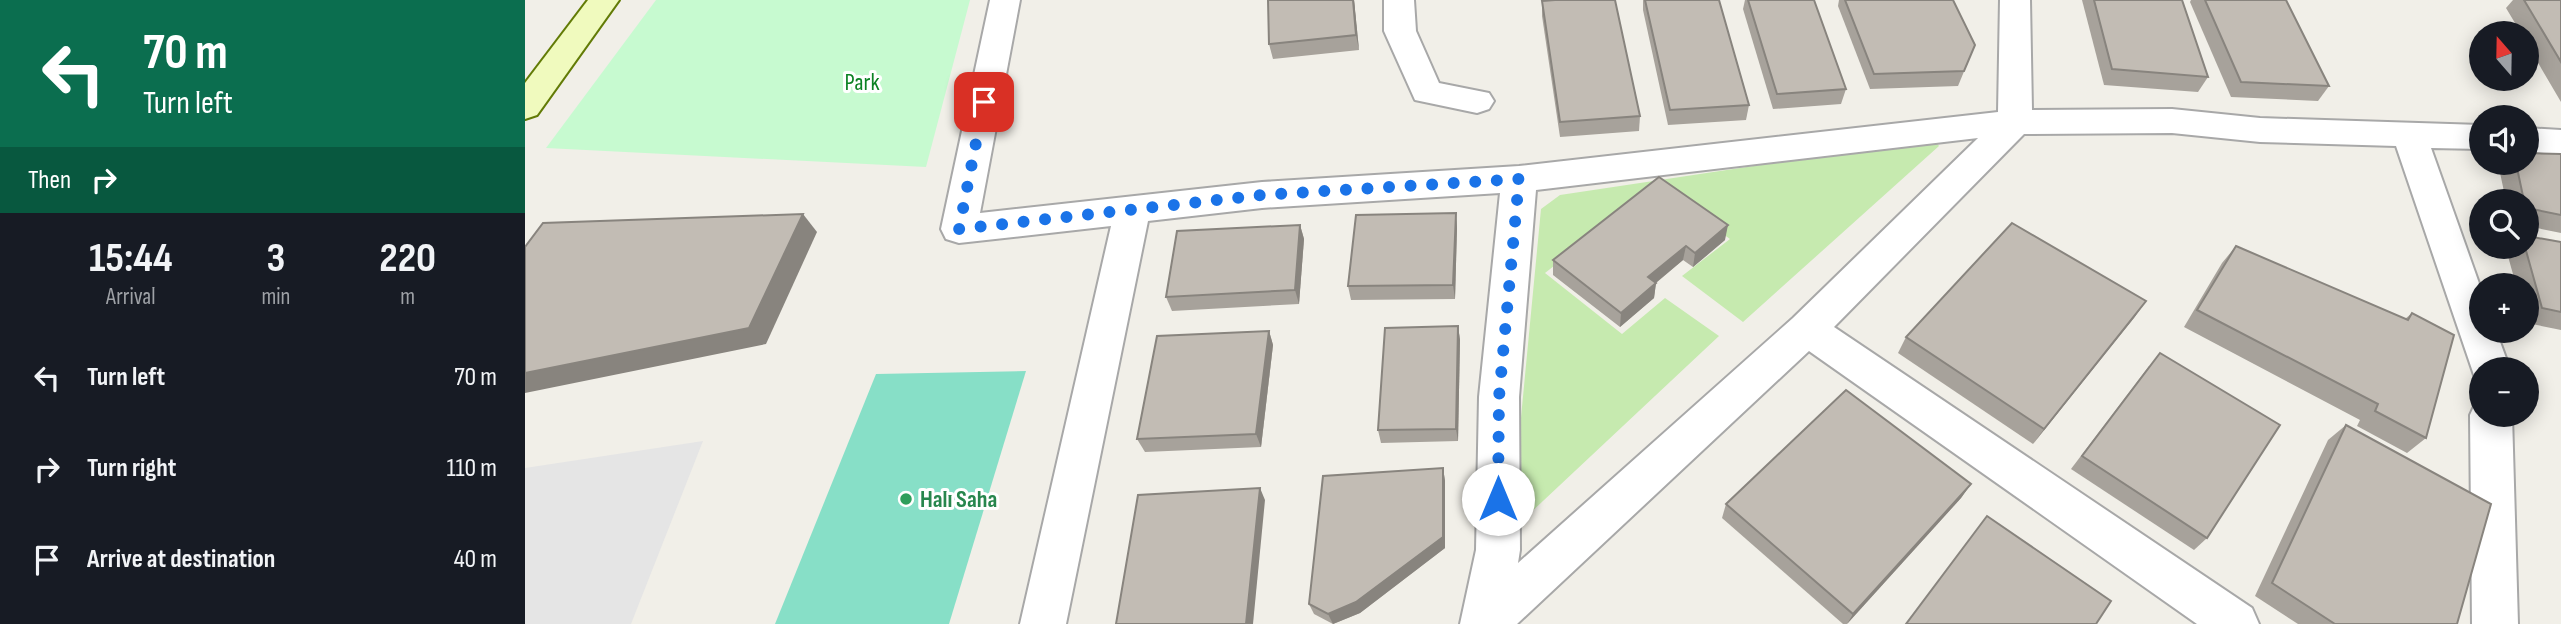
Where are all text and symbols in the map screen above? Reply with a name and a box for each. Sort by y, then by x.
north arrow [2469,21,2539,91]
map controls [2469,21,2539,427]
text: 70 m [143,24,228,83]
icon: left [28,28,119,119]
park label: Park [844,68,880,97]
pin [954,72,1014,132]
icon: arrive [965,83,1003,121]
text: Turn left [143,84,233,123]
button: sound [2469,105,2539,175]
icon: right [85,161,123,199]
text: Then [28,165,71,196]
button: search [2469,189,2539,259]
text: 15:44 [89,233,173,284]
text: 3 [266,233,285,284]
text: 220 [379,233,436,284]
button: + [2469,273,2539,343]
text: Arrival [106,283,155,311]
text: min [261,283,290,311]
text: m [400,283,415,311]
button: − [2469,357,2539,427]
icon: left [28,359,66,397]
text: Turn left [87,362,165,393]
text: 70 m [454,362,497,393]
icon: right [28,450,66,488]
text: Turn right [87,453,176,484]
text: 110 m [446,453,497,484]
position arrow [1461,462,1535,536]
place label: Halı Saha [920,485,997,514]
marker: Halı Saha [898,491,914,507]
icon: arrive [28,541,66,579]
text: Arrive at destination [87,544,275,575]
text: 40 m [454,544,497,575]

